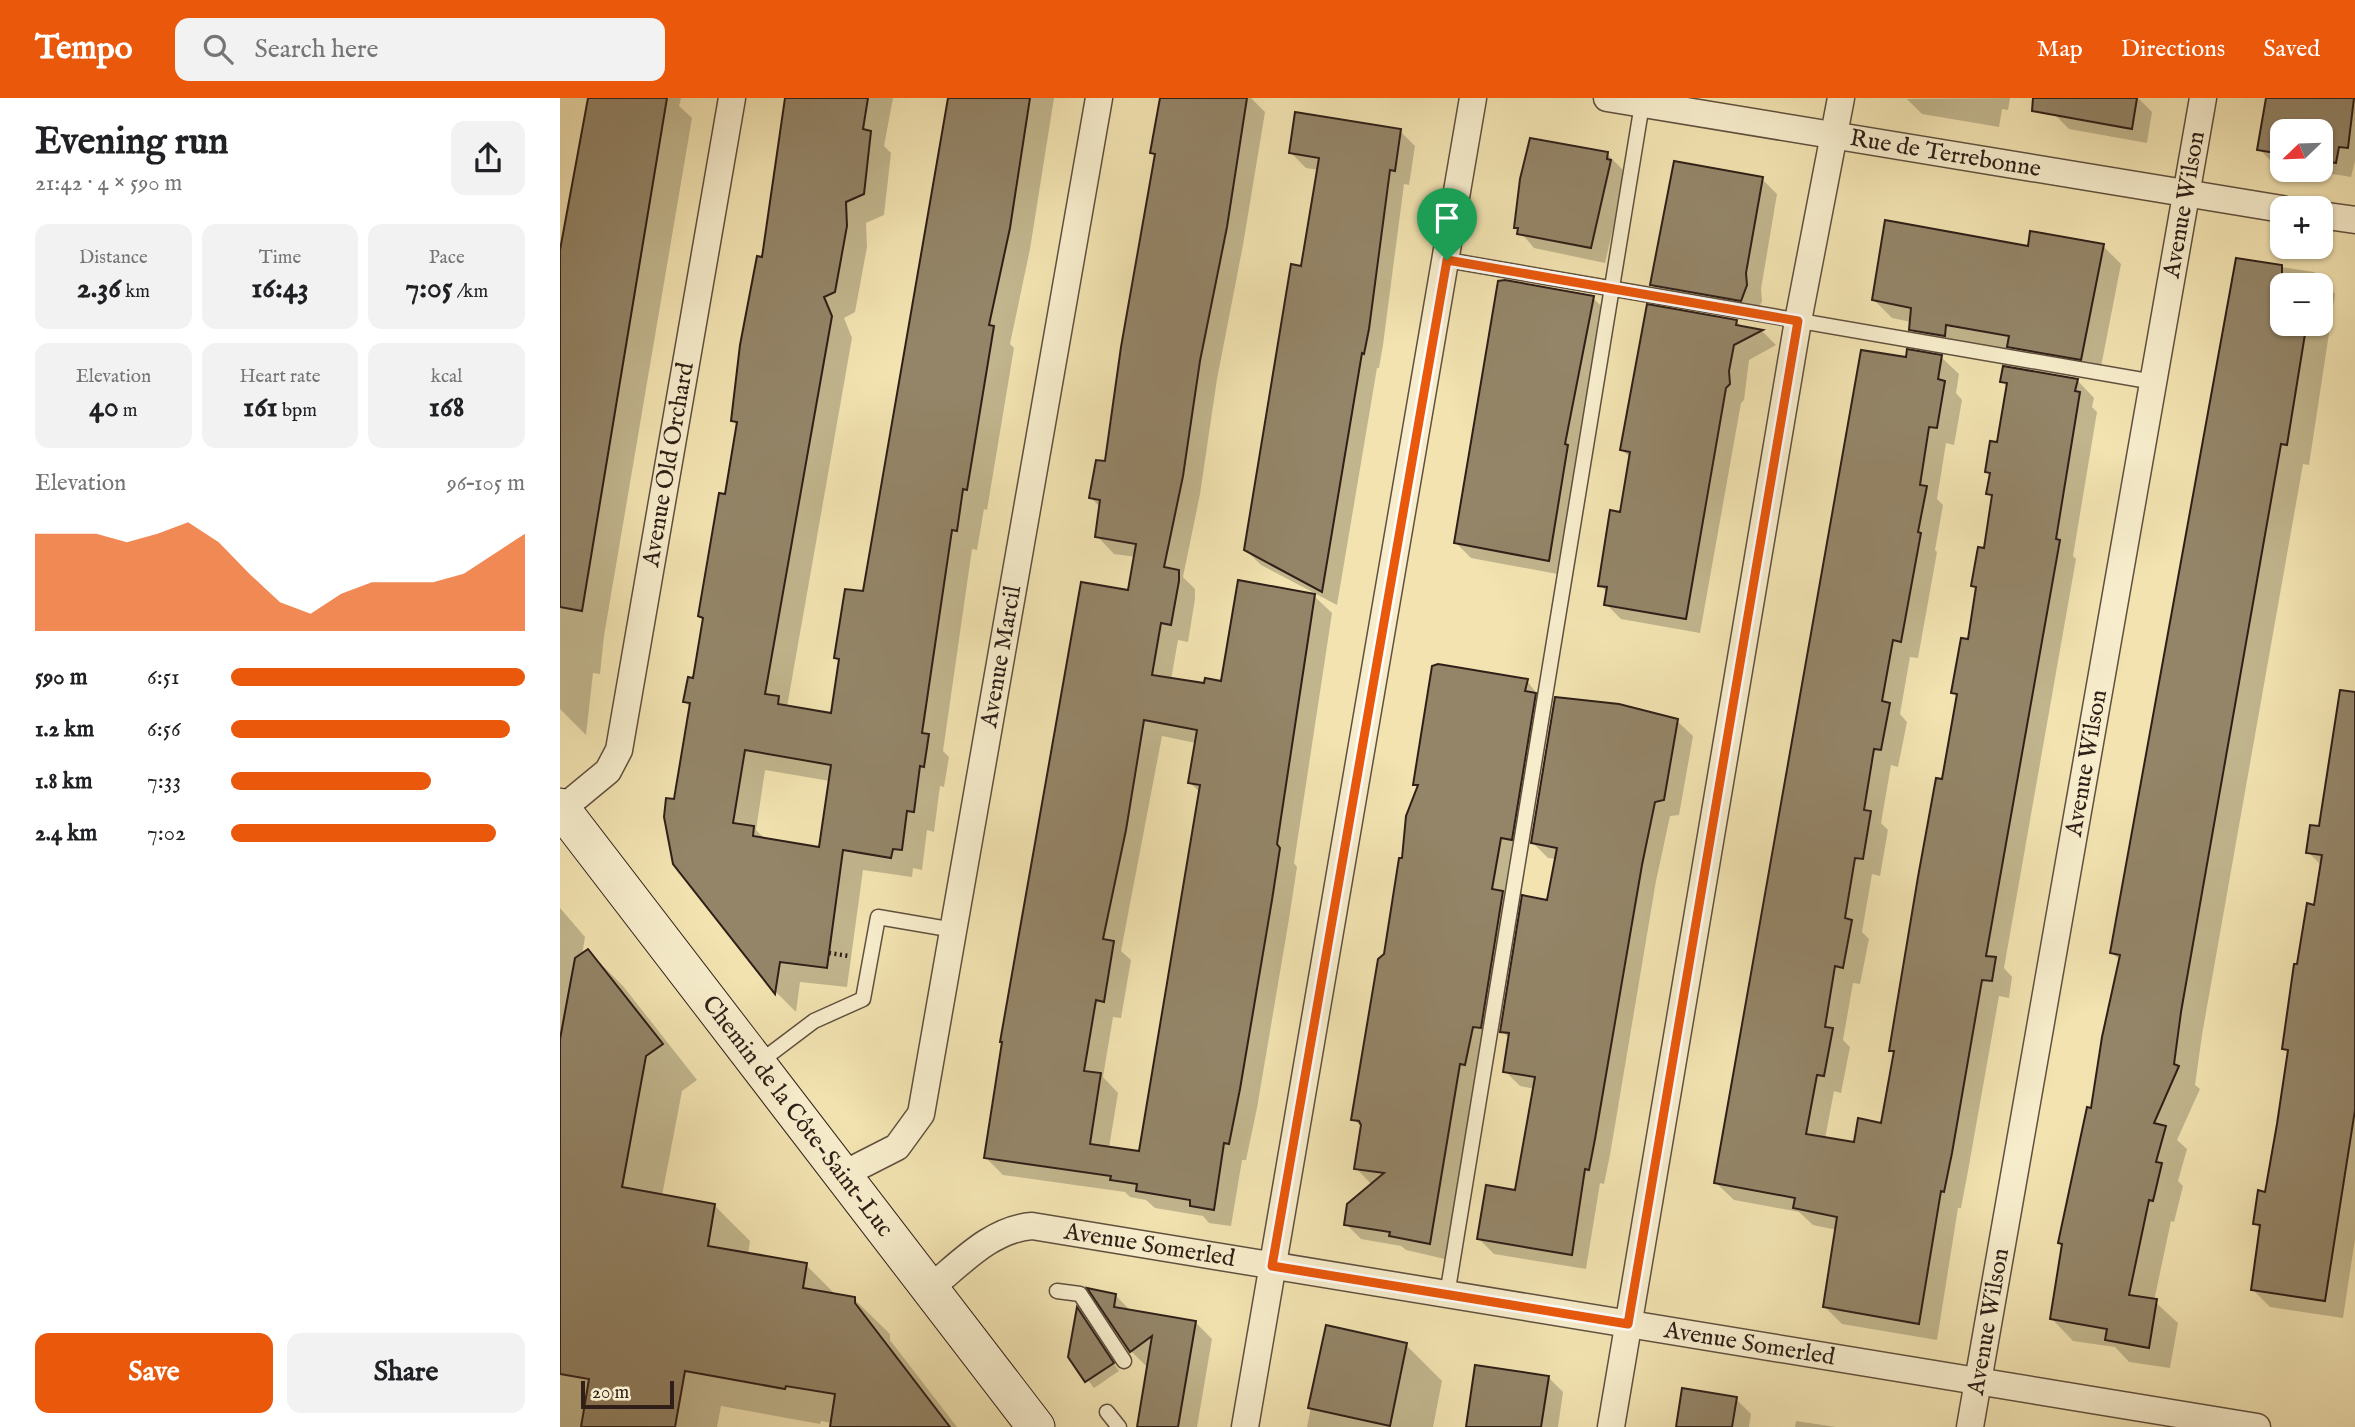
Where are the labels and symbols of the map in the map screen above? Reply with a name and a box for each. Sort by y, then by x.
north arrow [2270,119,2333,182]
street label: Rue de Terrebonne [1848,123,2043,185]
street label: Avenue Wilson [2156,129,2212,281]
pin [1417,188,1477,260]
street label: Avenue Old Orchard [635,360,701,570]
street label: Avenue Marcil [973,583,1029,731]
street label: Avenue Wilson [2058,687,2115,840]
street label: Chemin de la Côte-Saint-Luc [695,989,900,1243]
street label: Avenue Somerled [1061,1216,1237,1275]
street label: Avenue Wilson [1960,1246,2017,1398]
street label: Avenue Somerled [1661,1314,1837,1373]
scale bar [581,1378,674,1410]

